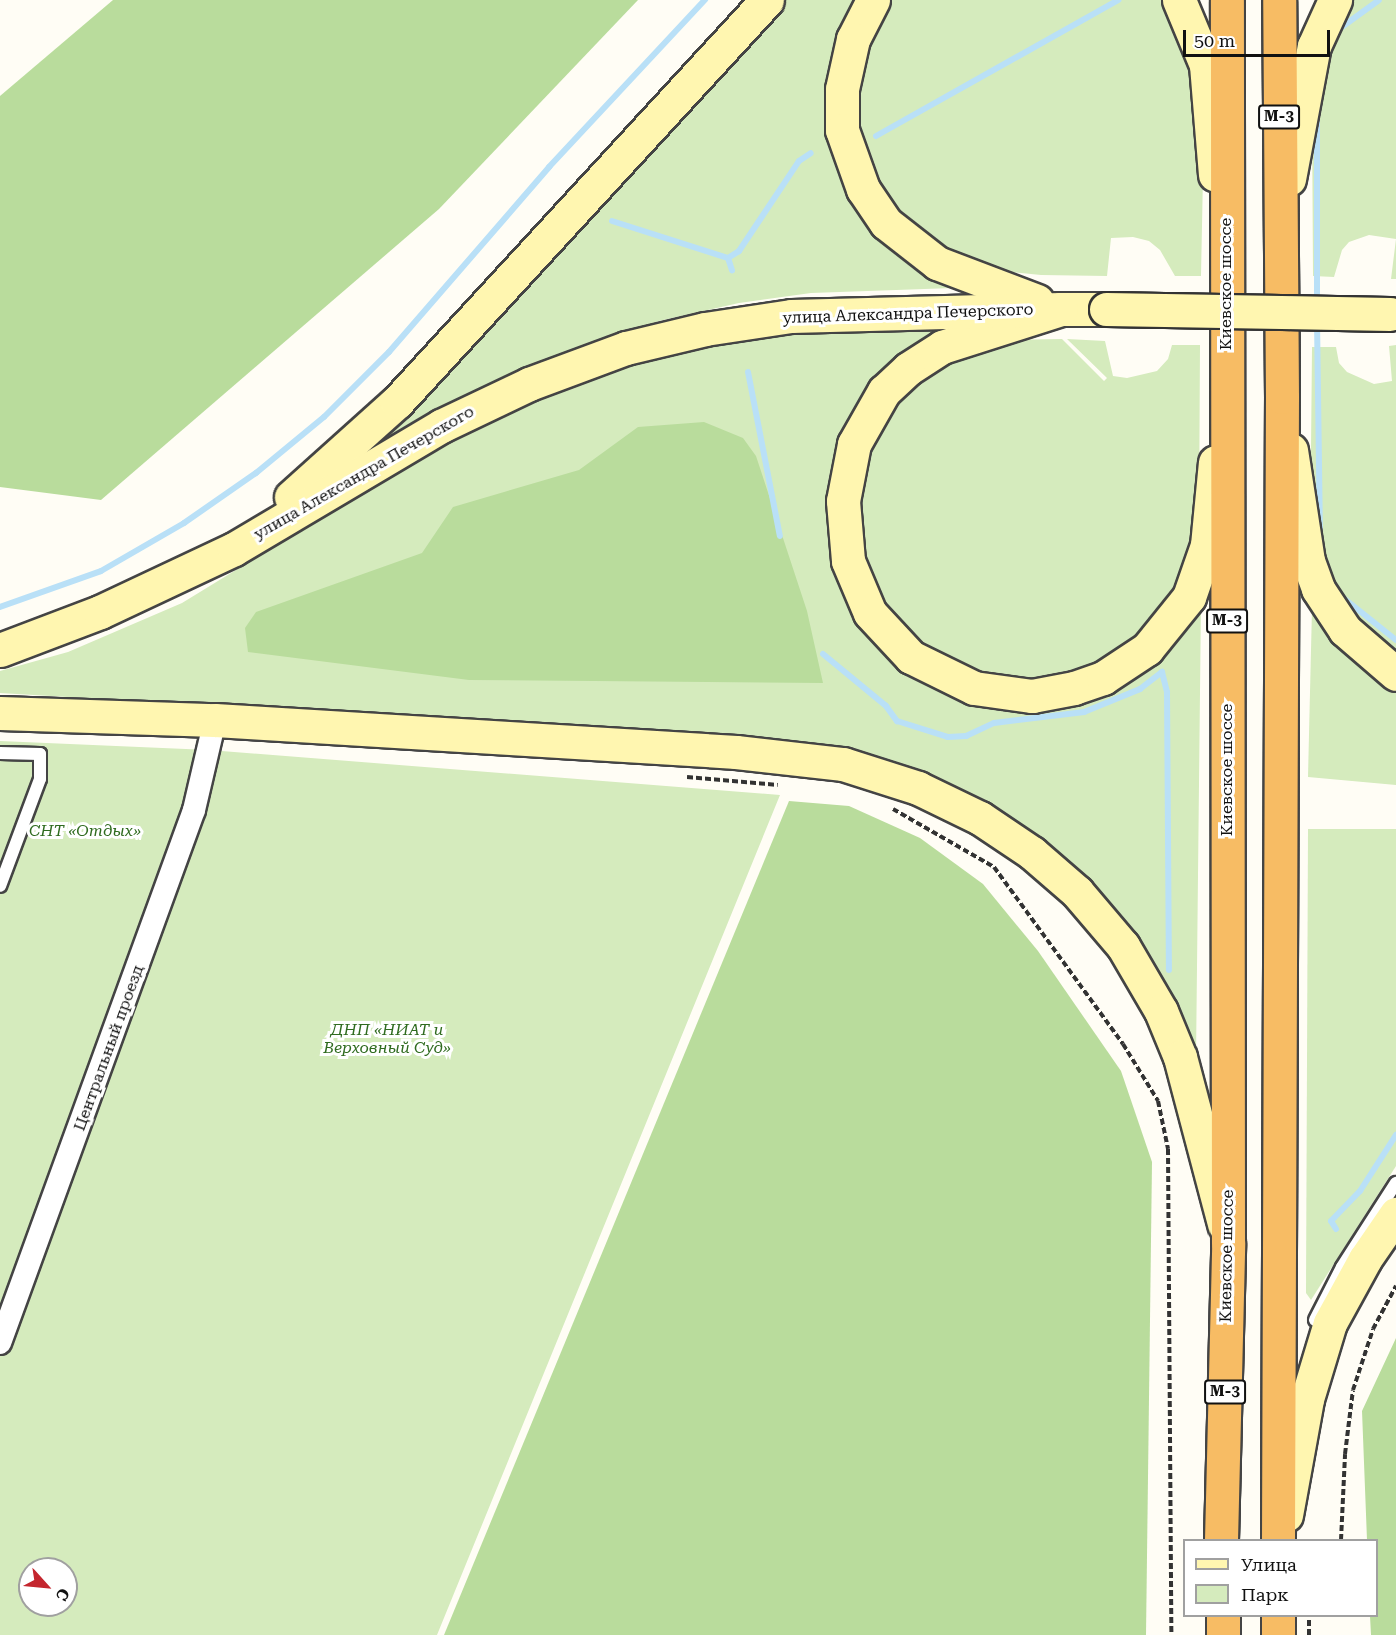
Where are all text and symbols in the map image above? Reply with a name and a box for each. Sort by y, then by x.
scale bar [1186,18,1333,56]
text: 50 m [1194,30,1235,51]
road number: М-3 [1258,105,1300,129]
street label: Киевское шоссе [1216,218,1236,350]
street label: улица Александра Печерского [782,300,1034,328]
street label: улица Александра Печерского [251,402,477,544]
road number: М-3 [1206,609,1248,633]
street label: Киевское шоссе [1217,704,1237,836]
park label: СНТ «Отдых» [29,821,141,841]
street label: Центральный проезд [70,962,148,1134]
park label: ДНП «НИАТ и Верховный Суд» [323,1020,451,1058]
street label: Киевское шоссе [1216,1190,1238,1322]
road number: М-3 [1204,1380,1246,1404]
legend [1183,1539,1378,1617]
text: Улица [1241,1554,1297,1575]
north arrow [18,1557,78,1617]
text: Парк [1241,1584,1289,1605]
text: С [52,1585,74,1604]

